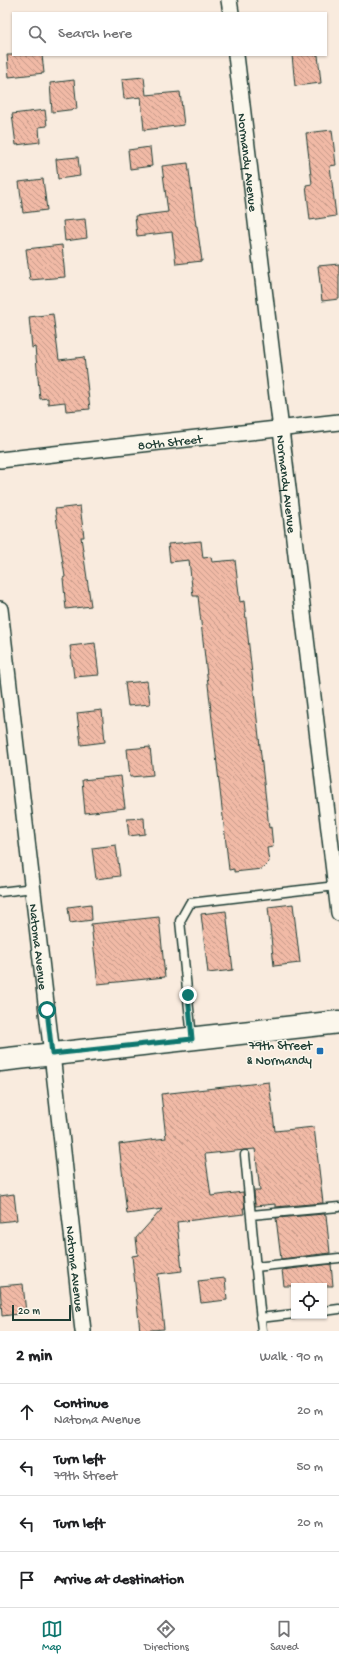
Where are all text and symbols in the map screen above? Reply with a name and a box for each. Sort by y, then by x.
search box [12,12,327,56]
icon: search [26,23,48,45]
text: Search here [58,25,132,43]
street label: Normandy Avenue [233,113,260,213]
street label: 80th Street [137,432,205,454]
street label: Normandy Avenue [272,434,298,534]
street label: Natoma Avenue [24,903,49,991]
route end [179,986,197,1004]
route start [38,1001,56,1019]
place label: 79th Street & Normandy [246,1039,314,1069]
marker: 79th Street & Normandy [315,1046,325,1056]
street label: Natoma Avenue [61,1225,86,1313]
map controls [291,1283,327,1319]
button: locate [291,1283,327,1319]
scale bar [12,1303,71,1322]
text: 20 m [18,1306,40,1318]
text: 2 min [16,1347,52,1367]
text: Walk · 90 m [260,1350,323,1365]
text: Continue [54,1395,108,1413]
icon: ahead [16,1401,38,1423]
text: 20 m [297,1404,323,1419]
text: Natoma Avenue [54,1413,140,1428]
text: Turn left [54,1451,105,1469]
icon: left [16,1457,38,1479]
text: 50 m [296,1460,323,1475]
text: 79th Street [54,1469,117,1484]
icon: left [16,1513,38,1535]
text: Turn left [54,1515,105,1533]
text: 20 m [297,1516,323,1531]
icon: arrive [16,1569,38,1591]
text: Arrive at destination [54,1571,184,1589]
tab: Map [41,1618,63,1654]
tab: Directions [144,1618,189,1654]
tab: Saved [270,1618,298,1654]

